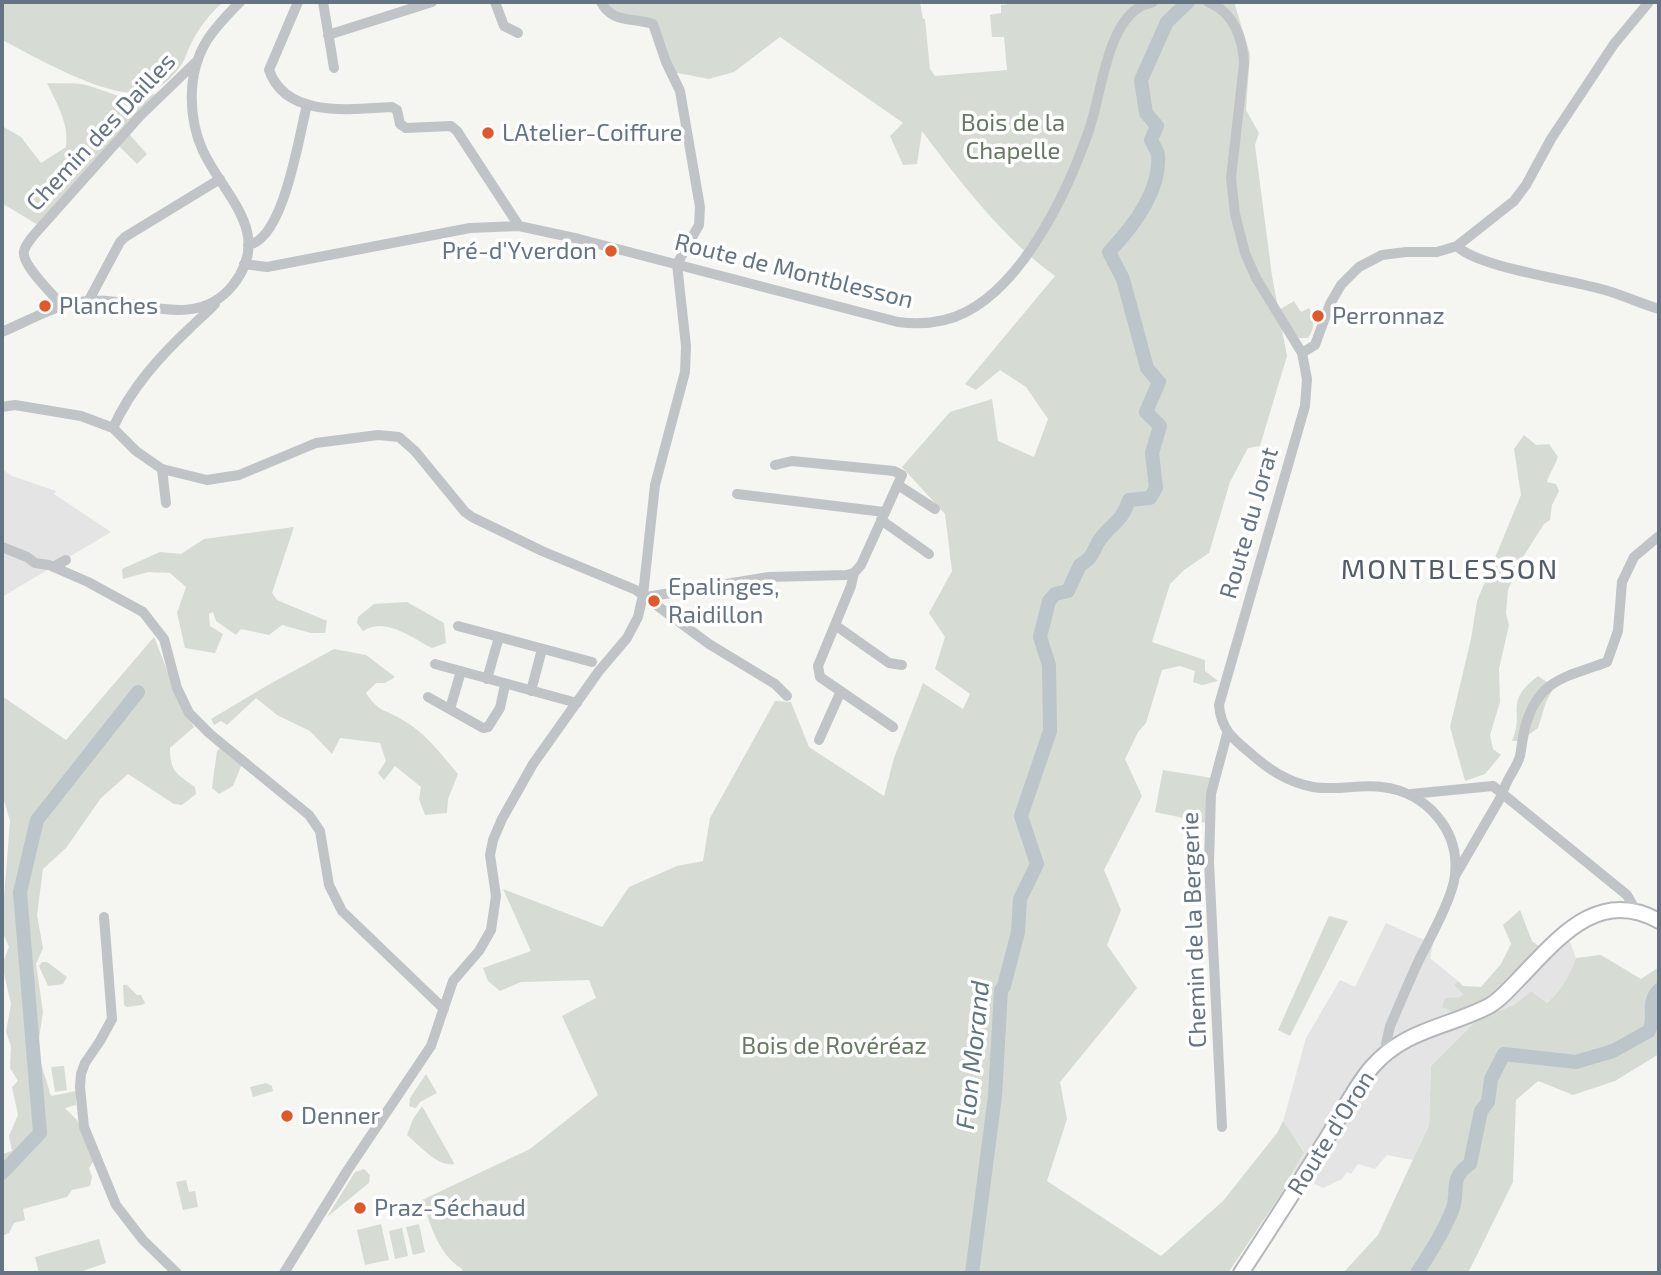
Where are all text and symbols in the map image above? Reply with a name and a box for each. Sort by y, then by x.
street label: Chemin des Dailles [20,47,182,217]
park label: Bois de la Chapelle [961,109,1065,165]
place label: LAtelier-Coiffure [502,119,683,147]
marker: LAtelier-Coiffure [480,125,496,141]
street label: Route de Montblesson [672,227,916,315]
place label: Pré-d'Yverdon [442,237,597,265]
marker: Pré-d'Yverdon [603,243,619,259]
place label: Planches [59,292,158,320]
marker: Planches [37,298,53,314]
place label: Perronnaz [1332,302,1445,330]
marker: Perronnaz [1310,308,1326,324]
street label: Route du Jorat [1214,444,1284,602]
district label: MONTBLESSON [1342,553,1558,587]
place label: Epalinges, Raidillon [668,573,779,629]
marker: Epalinges, Raidillon [646,593,662,609]
street label: Chemin de la Bergerie [1175,811,1213,1049]
water label: Flon Morand [950,979,996,1131]
park label: Bois de Rovéréaz [741,1032,927,1060]
street label: Route d'Oron [1281,1066,1381,1200]
place label: Denner [301,1102,380,1130]
marker: Denner [279,1108,295,1124]
place label: Praz-Séchaud [374,1194,526,1222]
marker: Praz-Séchaud [352,1200,368,1216]

